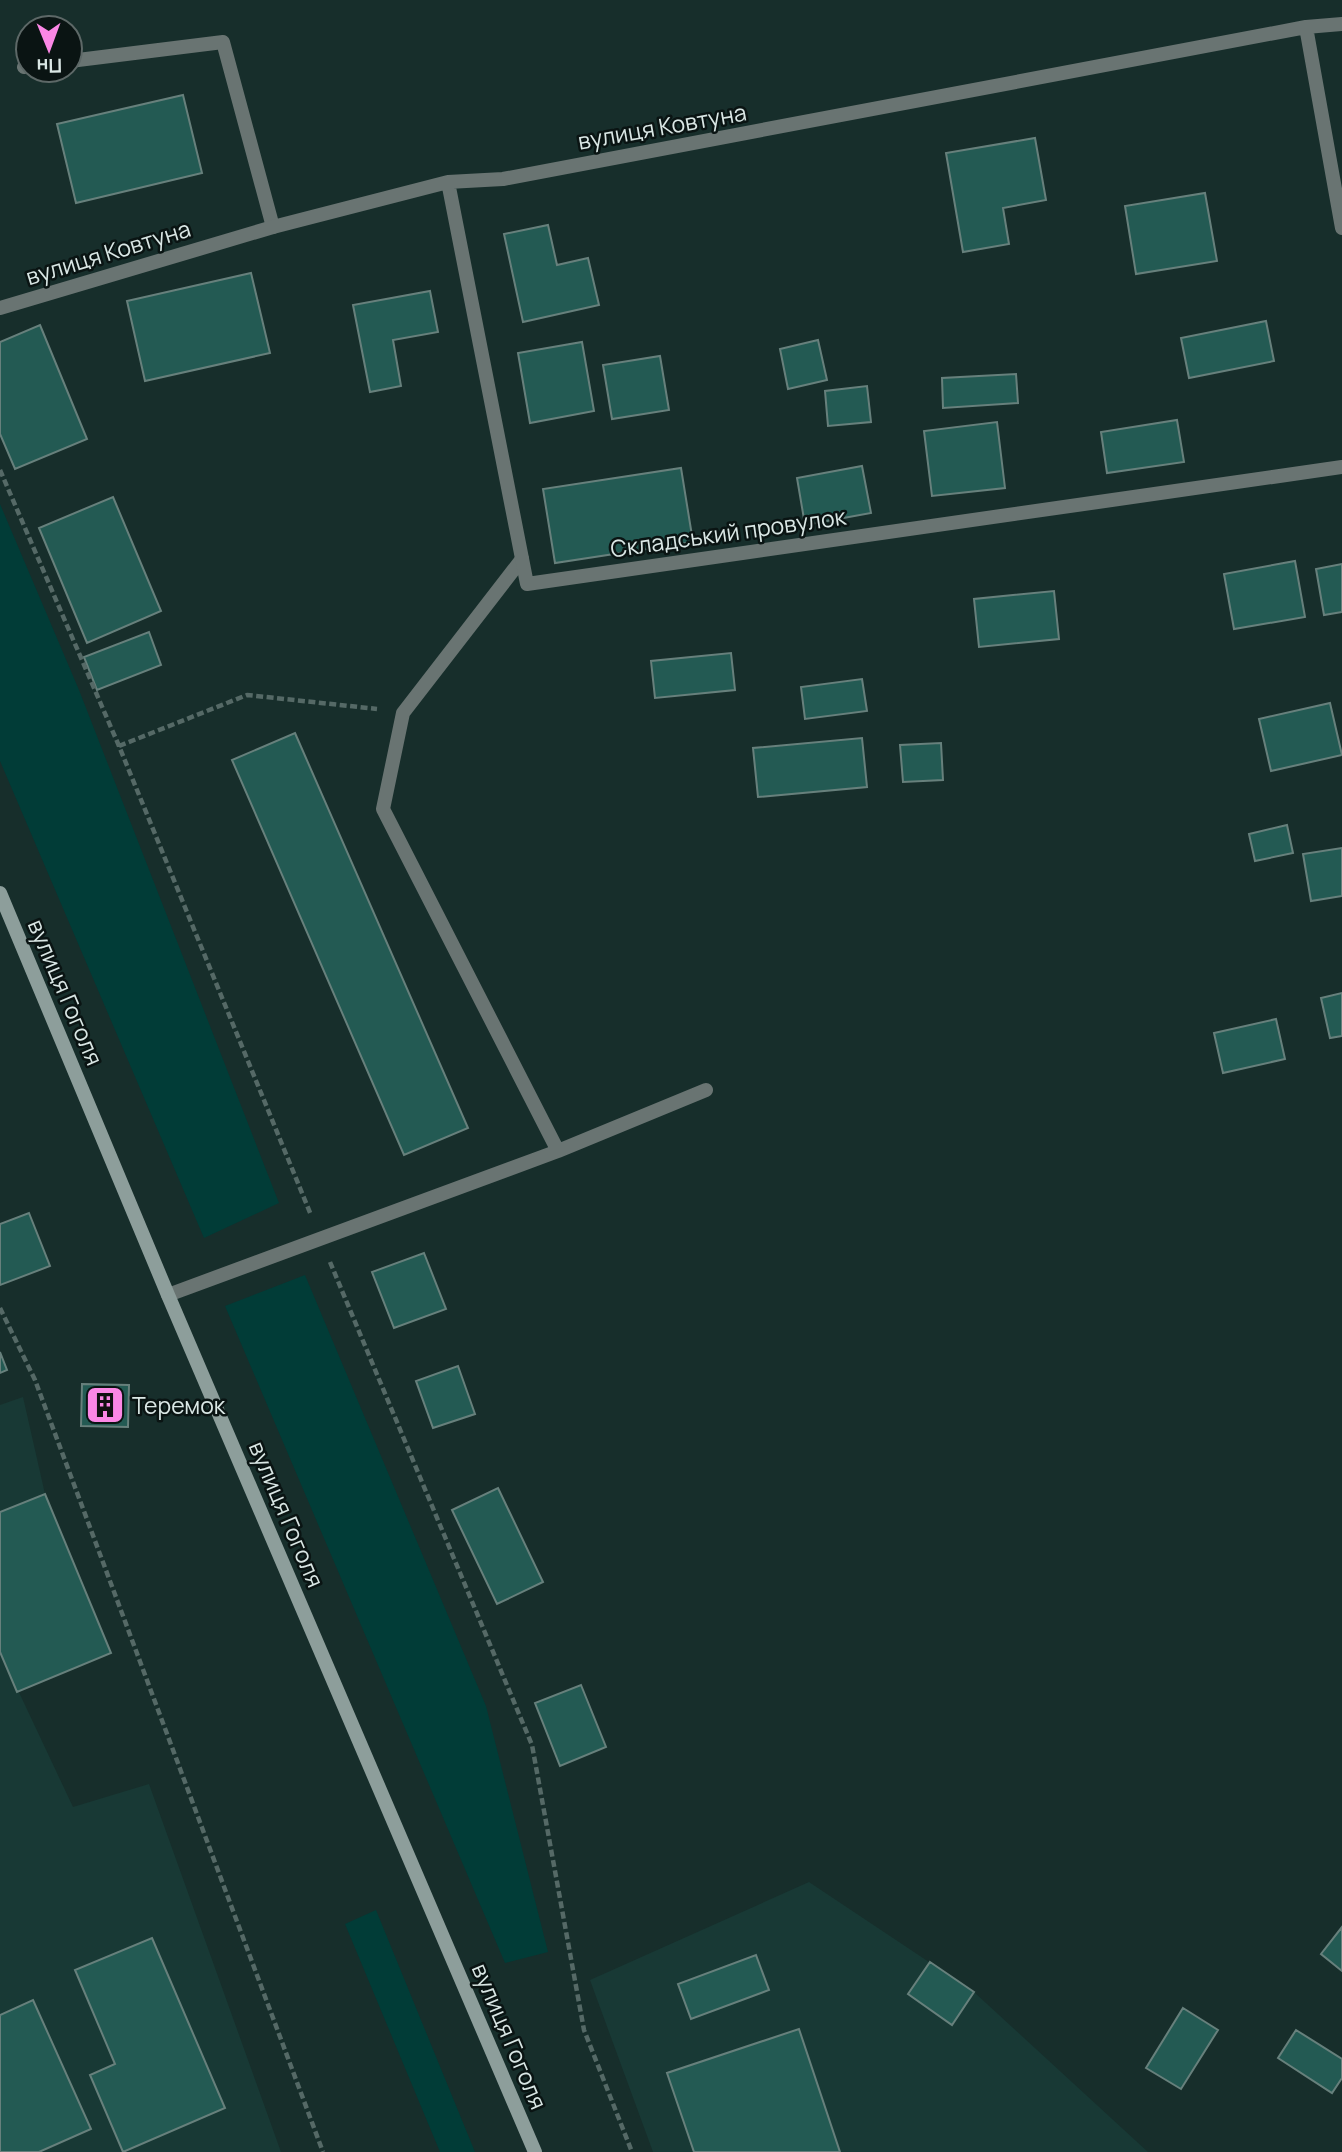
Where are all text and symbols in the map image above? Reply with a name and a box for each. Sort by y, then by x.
north arrow [14,14,84,84]
text: Пн [36,53,62,79]
street label: вулиця Ковтуна [575,95,749,157]
street label: вулиця Ковтуна [22,212,194,292]
street label: Складський провулок [608,500,848,564]
street label: вулиця Гоголя [21,914,111,1070]
building icon: Теремок [84,1384,126,1426]
place label: Теремок [132,1389,226,1421]
street label: вулиця Гоголя [242,1436,332,1592]
street label: вулиця Гоголя [465,1958,555,2114]

